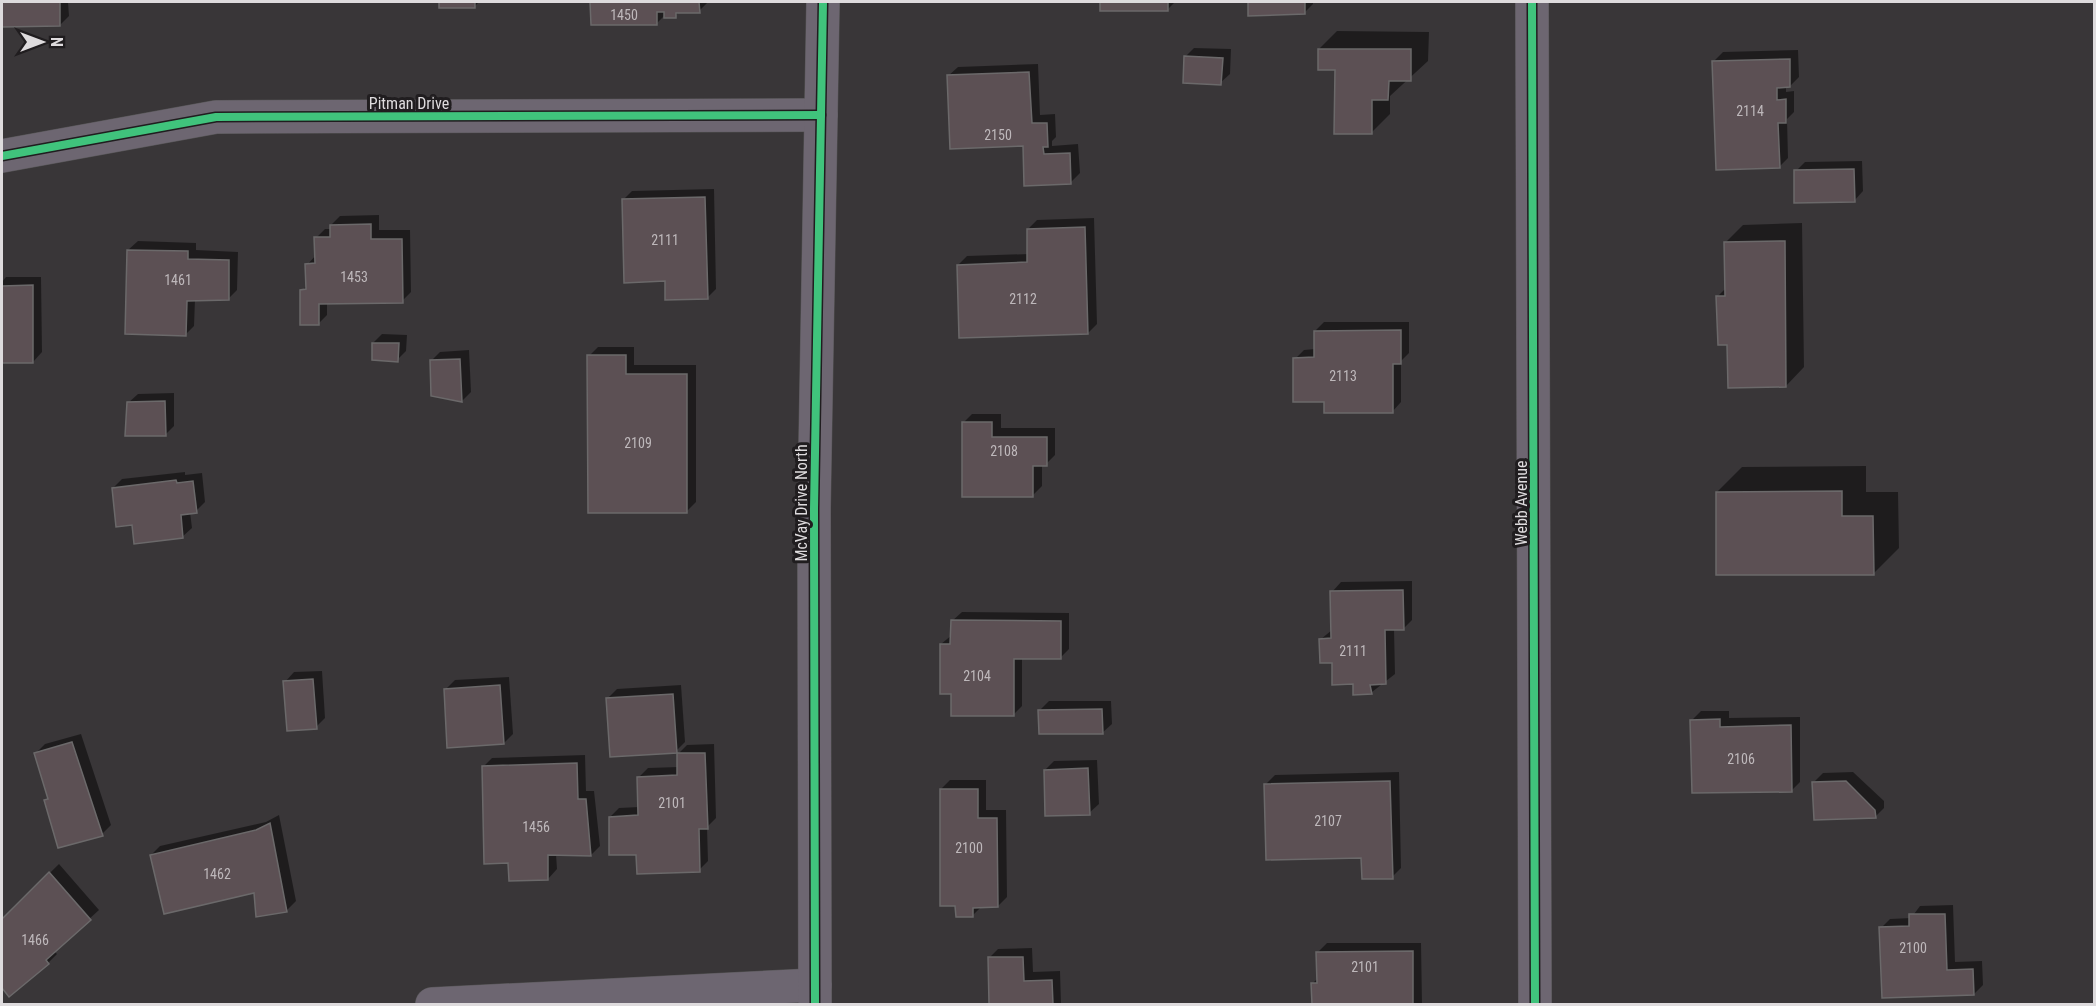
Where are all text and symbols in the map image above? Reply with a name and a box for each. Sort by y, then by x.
house number: 1450 [610,7,638,23]
north arrow [12,12,72,72]
text: N [47,37,66,47]
street label: Pitman Drive [369,94,449,113]
house number: 2114 [1736,103,1764,119]
house number: 2150 [984,127,1012,143]
house number: 2111 [651,232,679,248]
house number: 1453 [340,269,368,285]
house number: 1461 [164,272,192,288]
house number: 2112 [1009,291,1037,307]
house number: 2113 [1329,368,1357,384]
house number: 2109 [624,435,652,451]
house number: 2108 [990,443,1018,459]
street label: McVay Drive North [792,444,811,562]
street label: Webb Avenue [1512,461,1531,545]
house number: 2111 [1339,643,1367,659]
house number: 2104 [963,668,991,684]
house number: 2106 [1727,751,1755,767]
house number: 2101 [658,795,686,811]
house number: 2107 [1314,813,1342,829]
house number: 1456 [522,819,550,835]
house number: 2100 [955,840,983,856]
house number: 1462 [203,866,231,882]
house number: 1466 [21,932,49,948]
house number: 2100 [1899,940,1927,956]
house number: 2101 [1351,959,1379,975]

